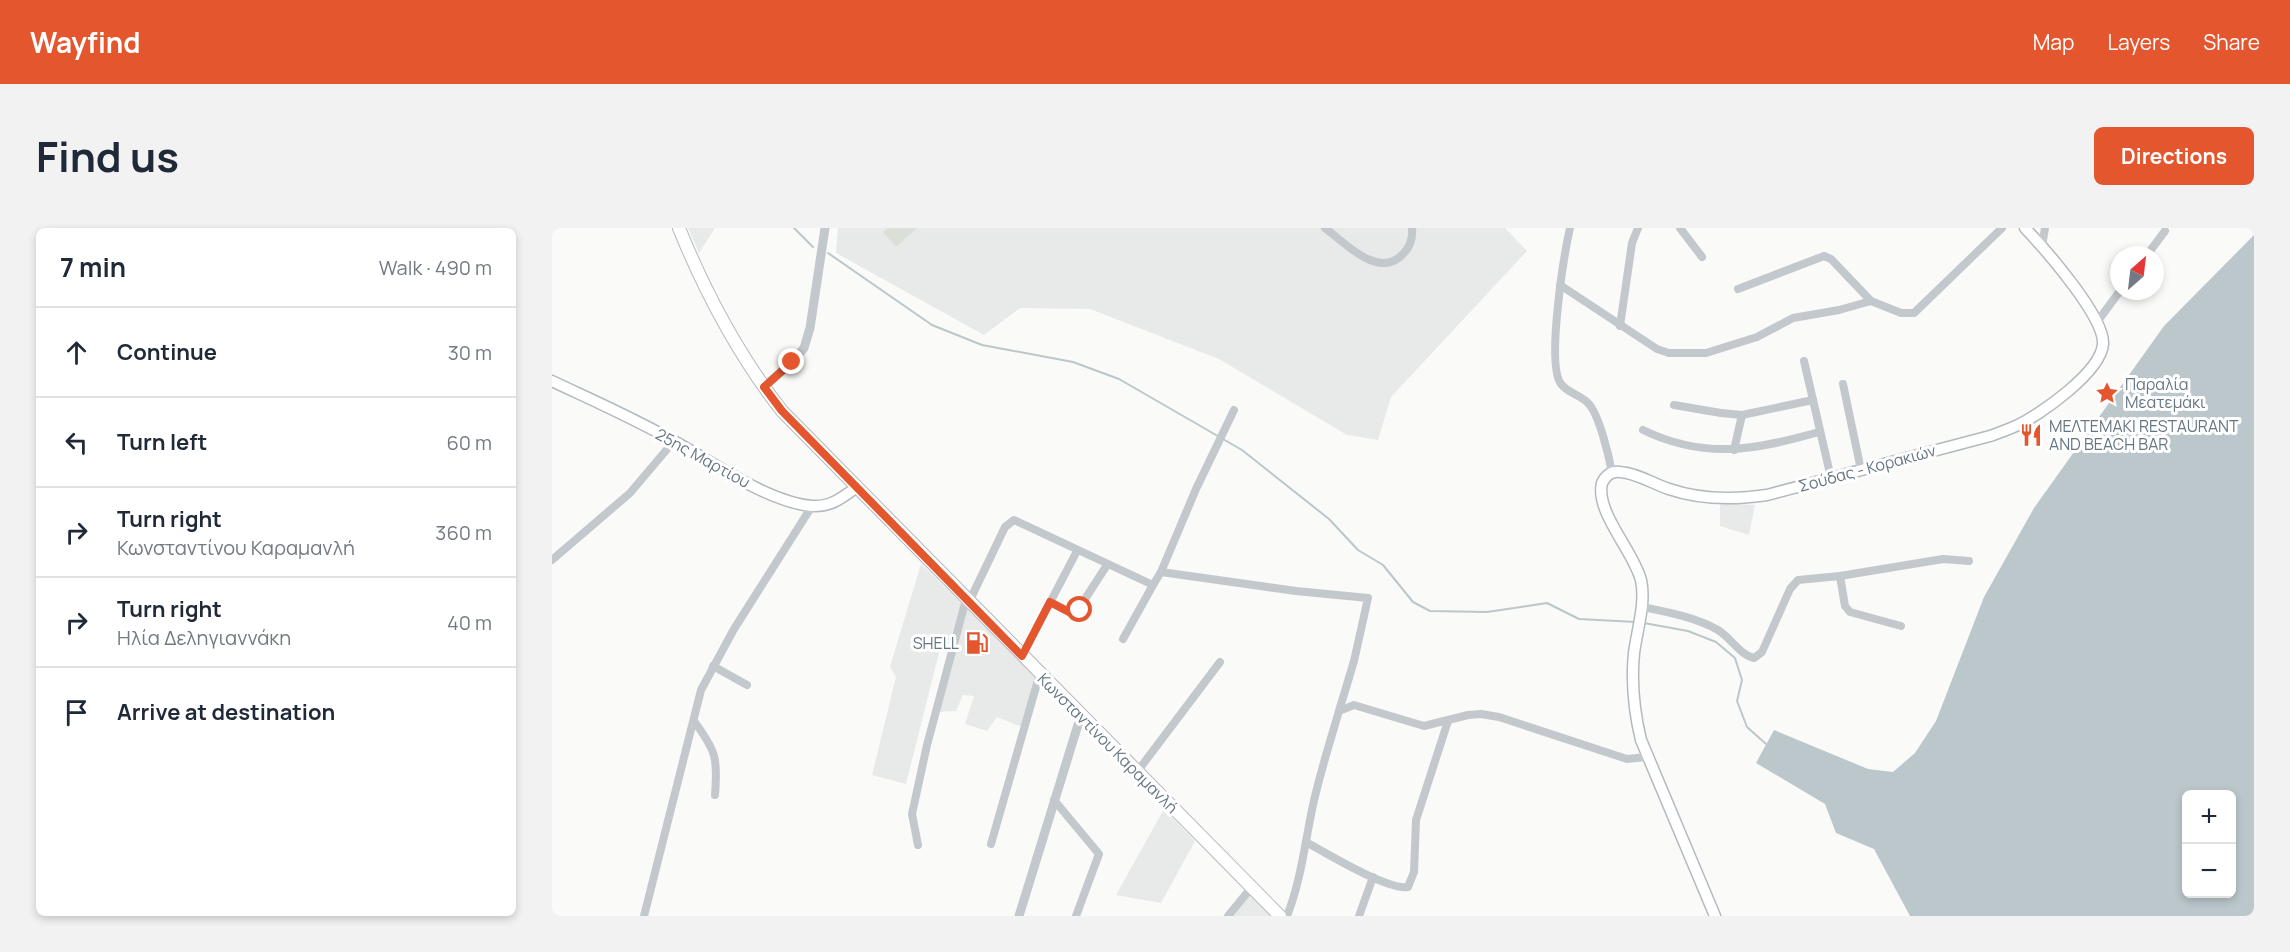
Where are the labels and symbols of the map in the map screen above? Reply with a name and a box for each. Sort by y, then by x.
north arrow [2110,246,2164,300]
route end [778,348,804,374]
place label: Παραλία Μεατεμάκι [2125,373,2206,413]
place icon: Παραλία Μεατεμάκι [2094,380,2120,406]
place label: ΜΕΛΤΕΜΑΚΙ RESTAURANT AND BEACH BAR [2049,415,2239,455]
restaurant icon: ΜΕΛΤΕΜΑΚΙ RESTAURANT AND BEACH BAR [2018,422,2044,448]
street label: 25ης Μαρτίου [652,423,754,493]
street label: Σούδας - Κορακιών [1796,439,1938,497]
route start [1066,596,1092,622]
fuel station icon: SHELL [964,630,990,656]
place label: SHELL [913,632,959,654]
street label: Κωνσταντίνου Καραμανλή [1033,668,1183,818]

